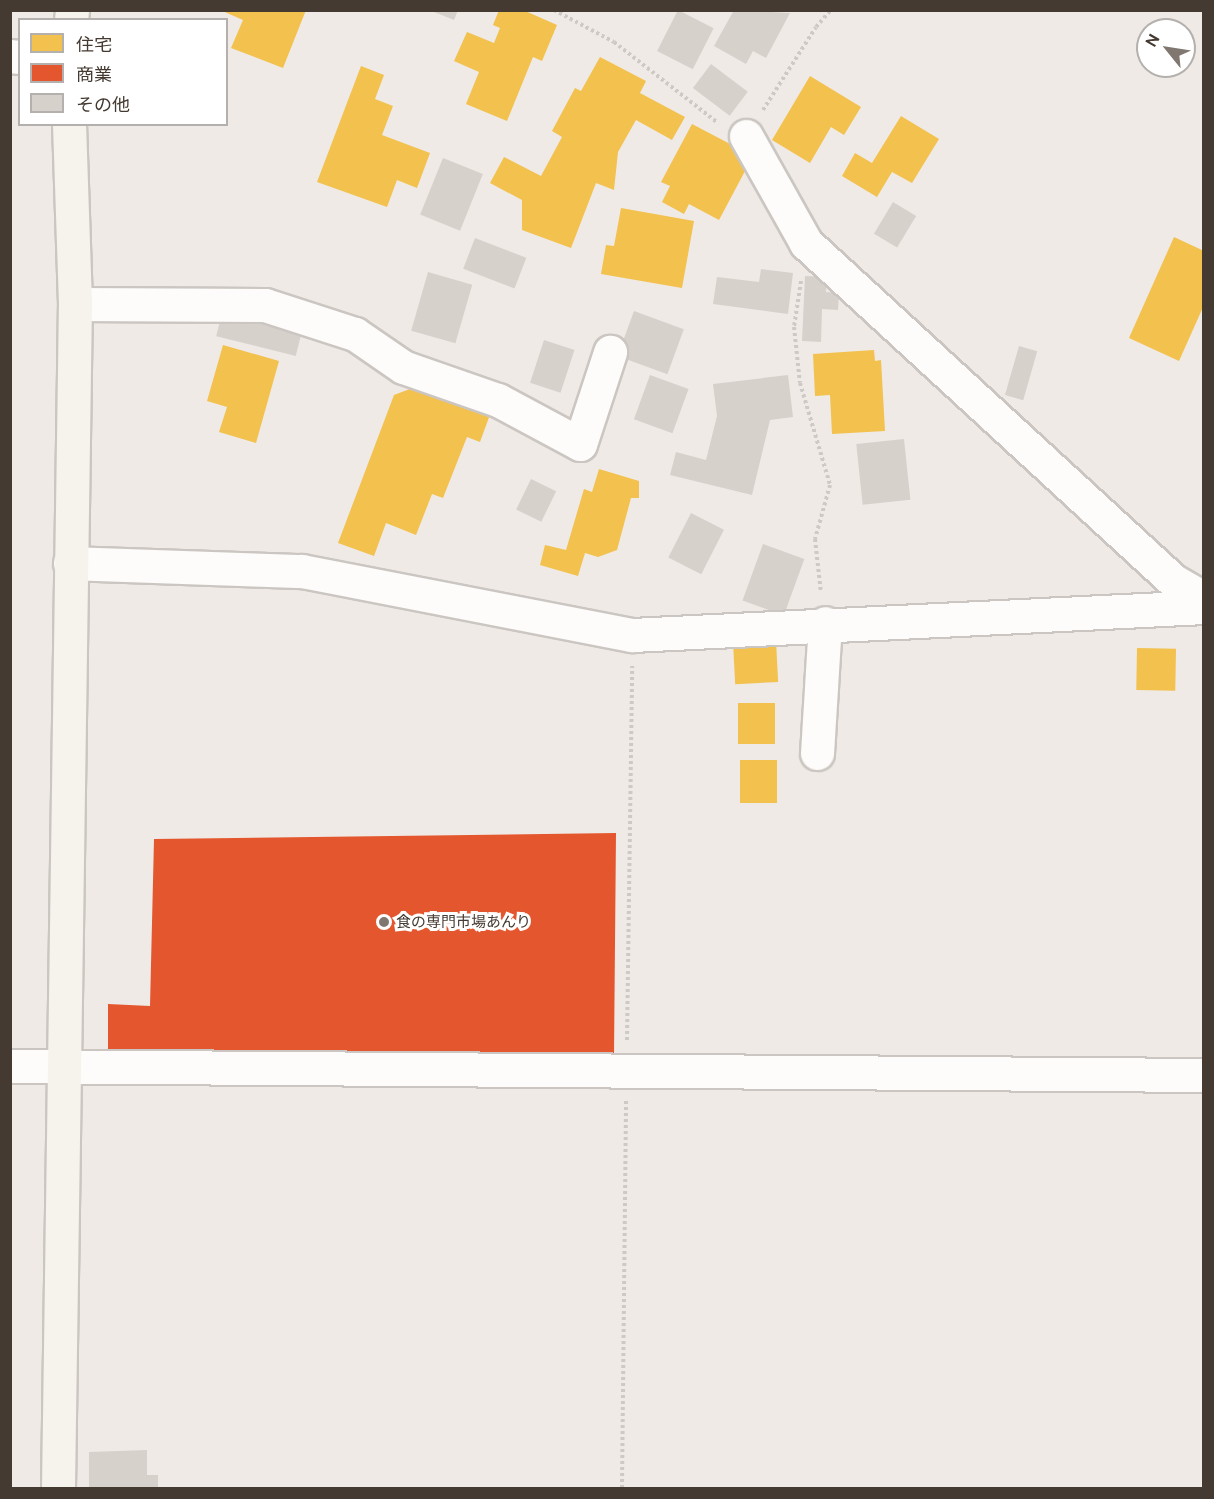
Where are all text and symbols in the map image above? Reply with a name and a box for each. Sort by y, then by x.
legend [18,18,228,126]
north arrow [1136,18,1196,78]
text: N [1141,30,1163,50]
text: 住宅 [76,34,112,54]
text: 商業 [76,64,112,84]
text: その他 [76,94,130,114]
place label: 食の専門市場あんり [396,913,531,931]
marker: 食の専門市場あんり [377,915,391,929]

